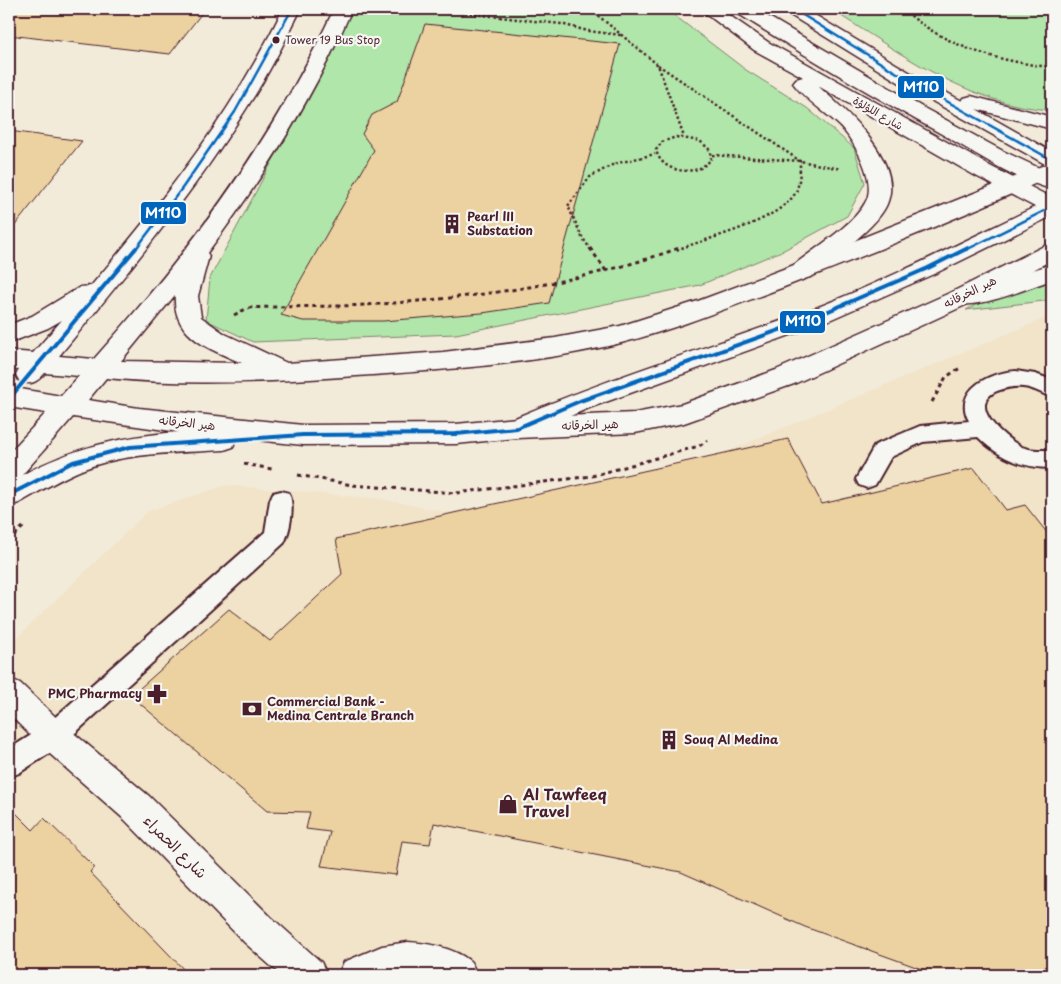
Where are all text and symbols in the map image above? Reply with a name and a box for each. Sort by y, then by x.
place label: Tower 19 Bus Stop [285,31,380,48]
marker: Tower 19 Bus Stop [271,35,281,45]
line badge: M110 [897,75,945,99]
text: M110 [903,76,939,97]
street label: شارع اللؤلؤة [850,91,906,135]
line badge: M110 [140,201,187,225]
text: M110 [145,202,181,223]
place label: Pearl III Substation [467,207,533,239]
building icon: Pearl III Substation [441,213,463,235]
street label: هير الخرقانه [940,270,999,312]
line badge: M110 [779,310,826,334]
text: M110 [785,310,821,331]
street label: هير الخرقانه [158,410,217,434]
street label: هير الخرقانه [561,414,619,434]
pharmacy icon: PMC Pharmacy [146,683,168,705]
place label: PMC Pharmacy [48,684,142,702]
place label: Commercial Bank - Medina Centrale Branch [267,692,414,724]
bank icon: Commercial Bank - Medina Centrale Branch [241,698,263,720]
building icon: Souq Al Medina [658,729,680,751]
place label: Souq Al Medina [684,730,779,748]
place label: Al Tawfeeq Travel [522,782,607,822]
shop icon: Al Tawfeeq Travel [497,793,519,815]
street label: شارع الحمراء [139,809,213,883]

